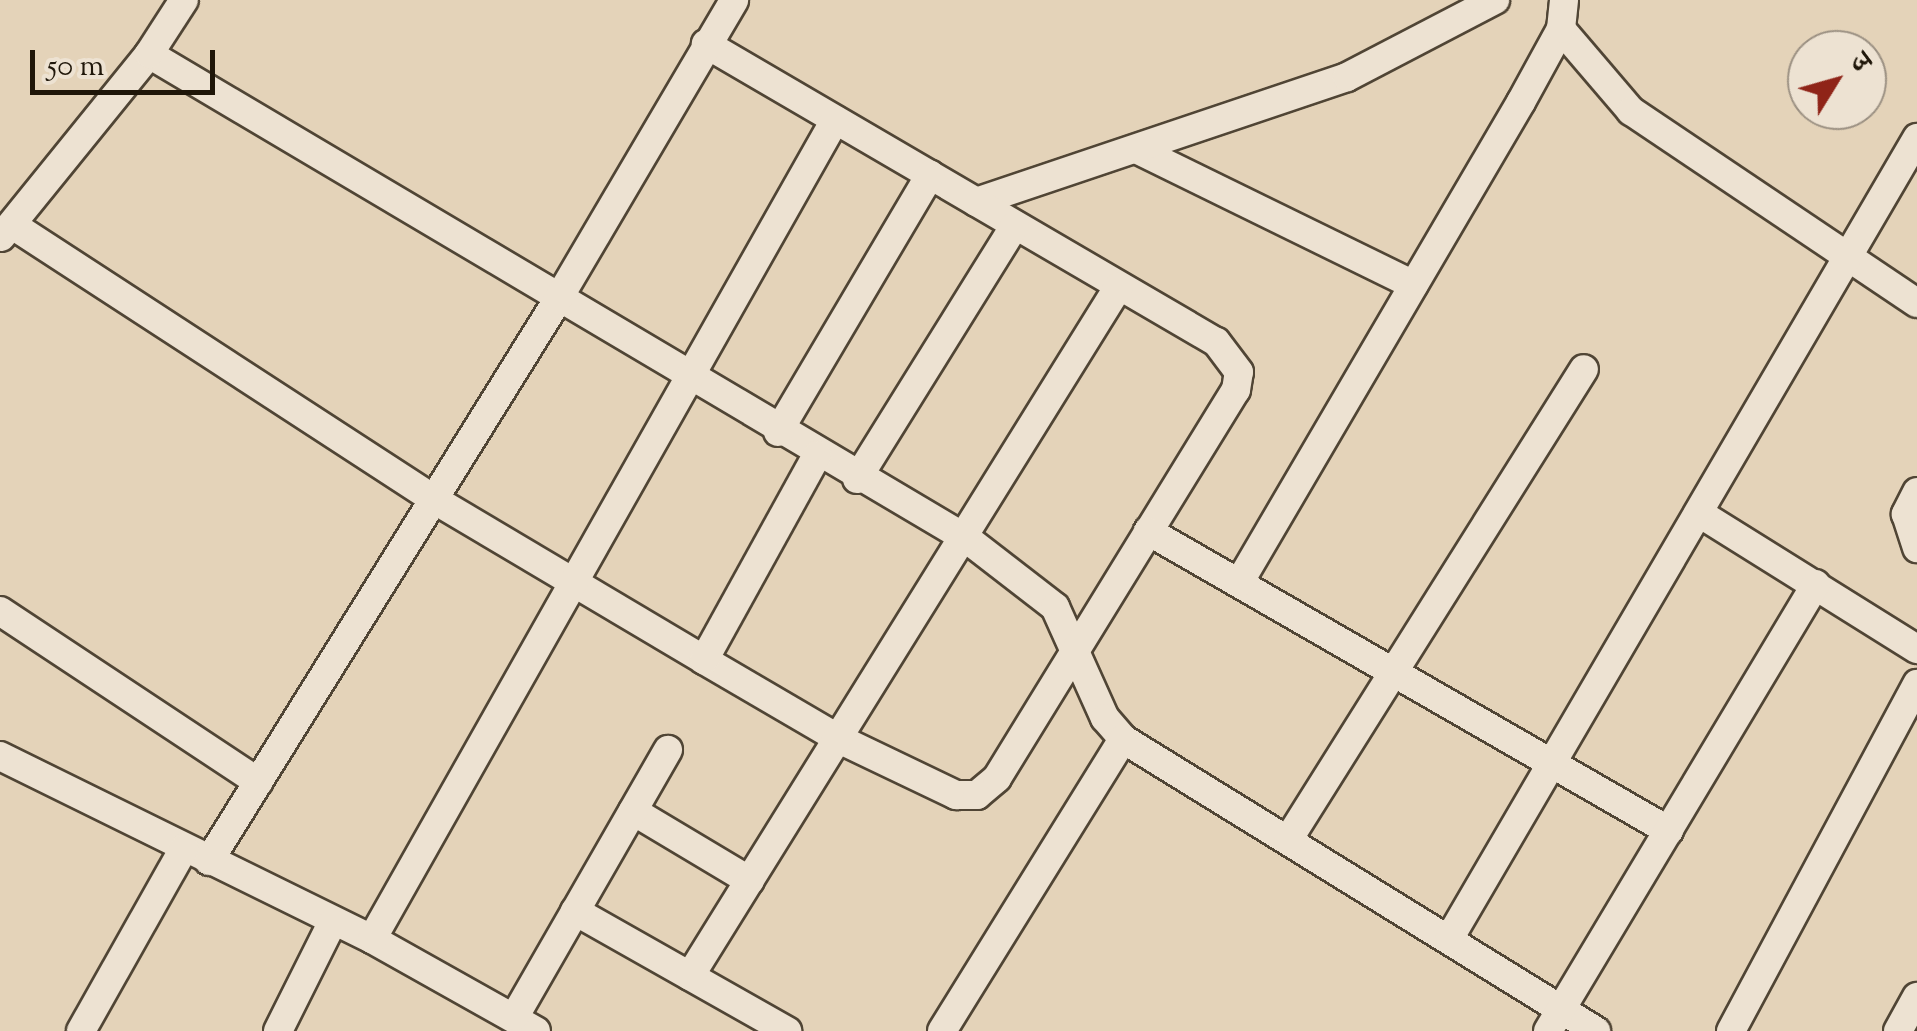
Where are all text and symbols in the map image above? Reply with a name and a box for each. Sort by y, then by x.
scale bar [35,30,220,92]
north arrow [1787,30,1887,130]
text: उ [1839,45,1880,81]
text: 50 m [47,46,104,89]

